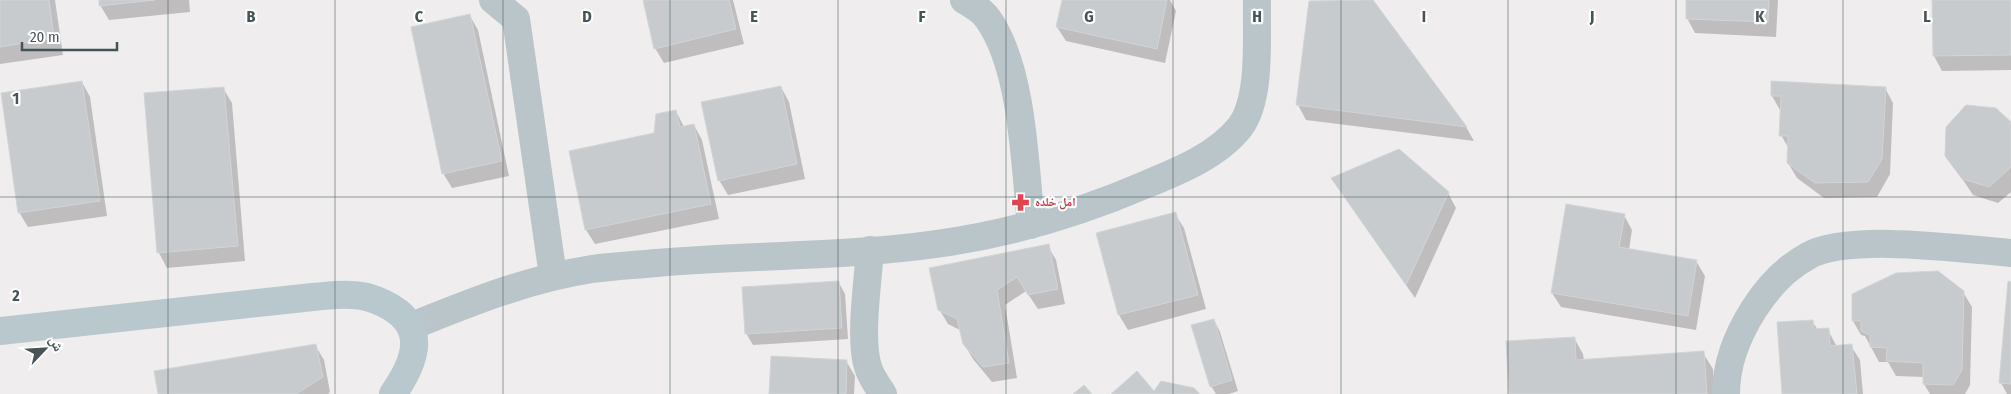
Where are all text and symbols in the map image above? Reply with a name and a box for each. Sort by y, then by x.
text: B [247,7,256,26]
text: C [415,7,424,26]
text: D [582,7,592,26]
text: E [750,7,758,26]
text: F [918,7,926,26]
text: G [1084,7,1094,26]
text: H [1252,7,1262,26]
text: I [1422,7,1426,26]
text: J [1589,7,1594,26]
text: K [1755,7,1765,26]
text: L [1923,7,1931,26]
scale bar [22,20,118,52]
text: 20 m [30,28,60,46]
text: 1 [13,89,19,108]
pharmacy icon: امل خلده [1011,192,1031,212]
place label: امل خلده [1035,195,1076,210]
text: 2 [11,286,20,305]
north arrow [20,324,70,374]
text: ش [45,333,67,354]

